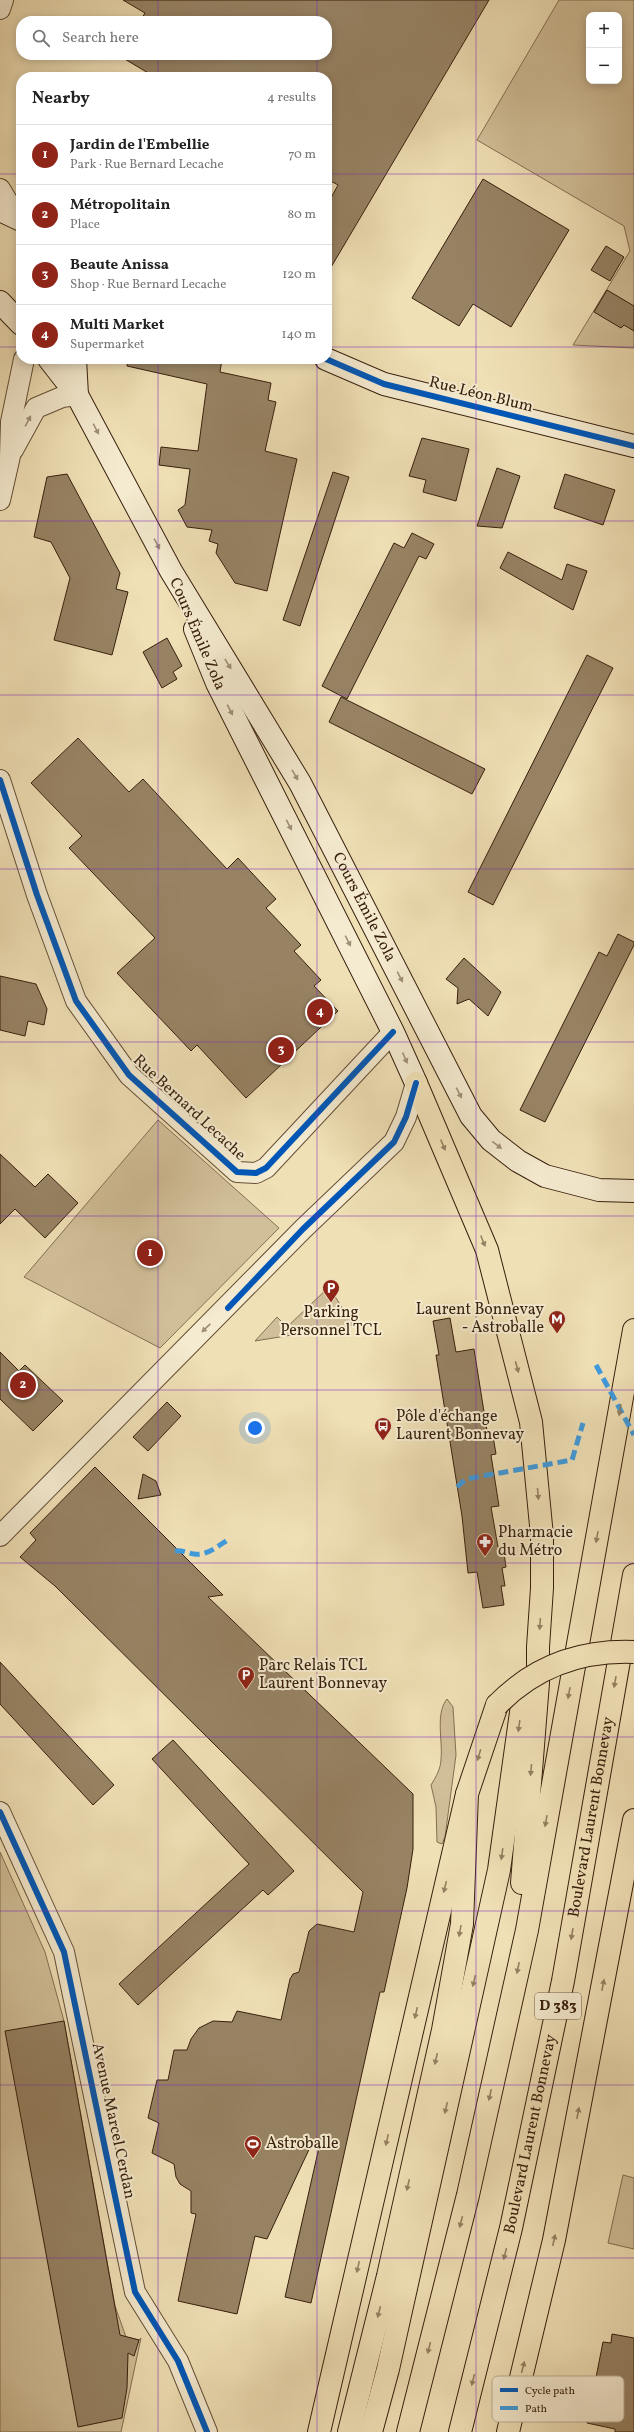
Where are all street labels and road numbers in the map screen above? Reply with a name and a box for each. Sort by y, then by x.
street label: Rue Léon Blum [427,371,535,419]
street label: Cours Émile Zola [163,574,231,694]
street label: Cours Émile Zola [327,849,401,966]
street label: Rue Bernard Lecache [128,1050,250,1166]
street label: Boulevard Laurent Bonnevay [563,1715,620,1919]
road number: D 383 [535,1993,581,2019]
street label: Boulevard Laurent Bonnevay [499,2032,563,2236]
street label: Avenue Marcel Cerdan [86,2041,140,2201]

